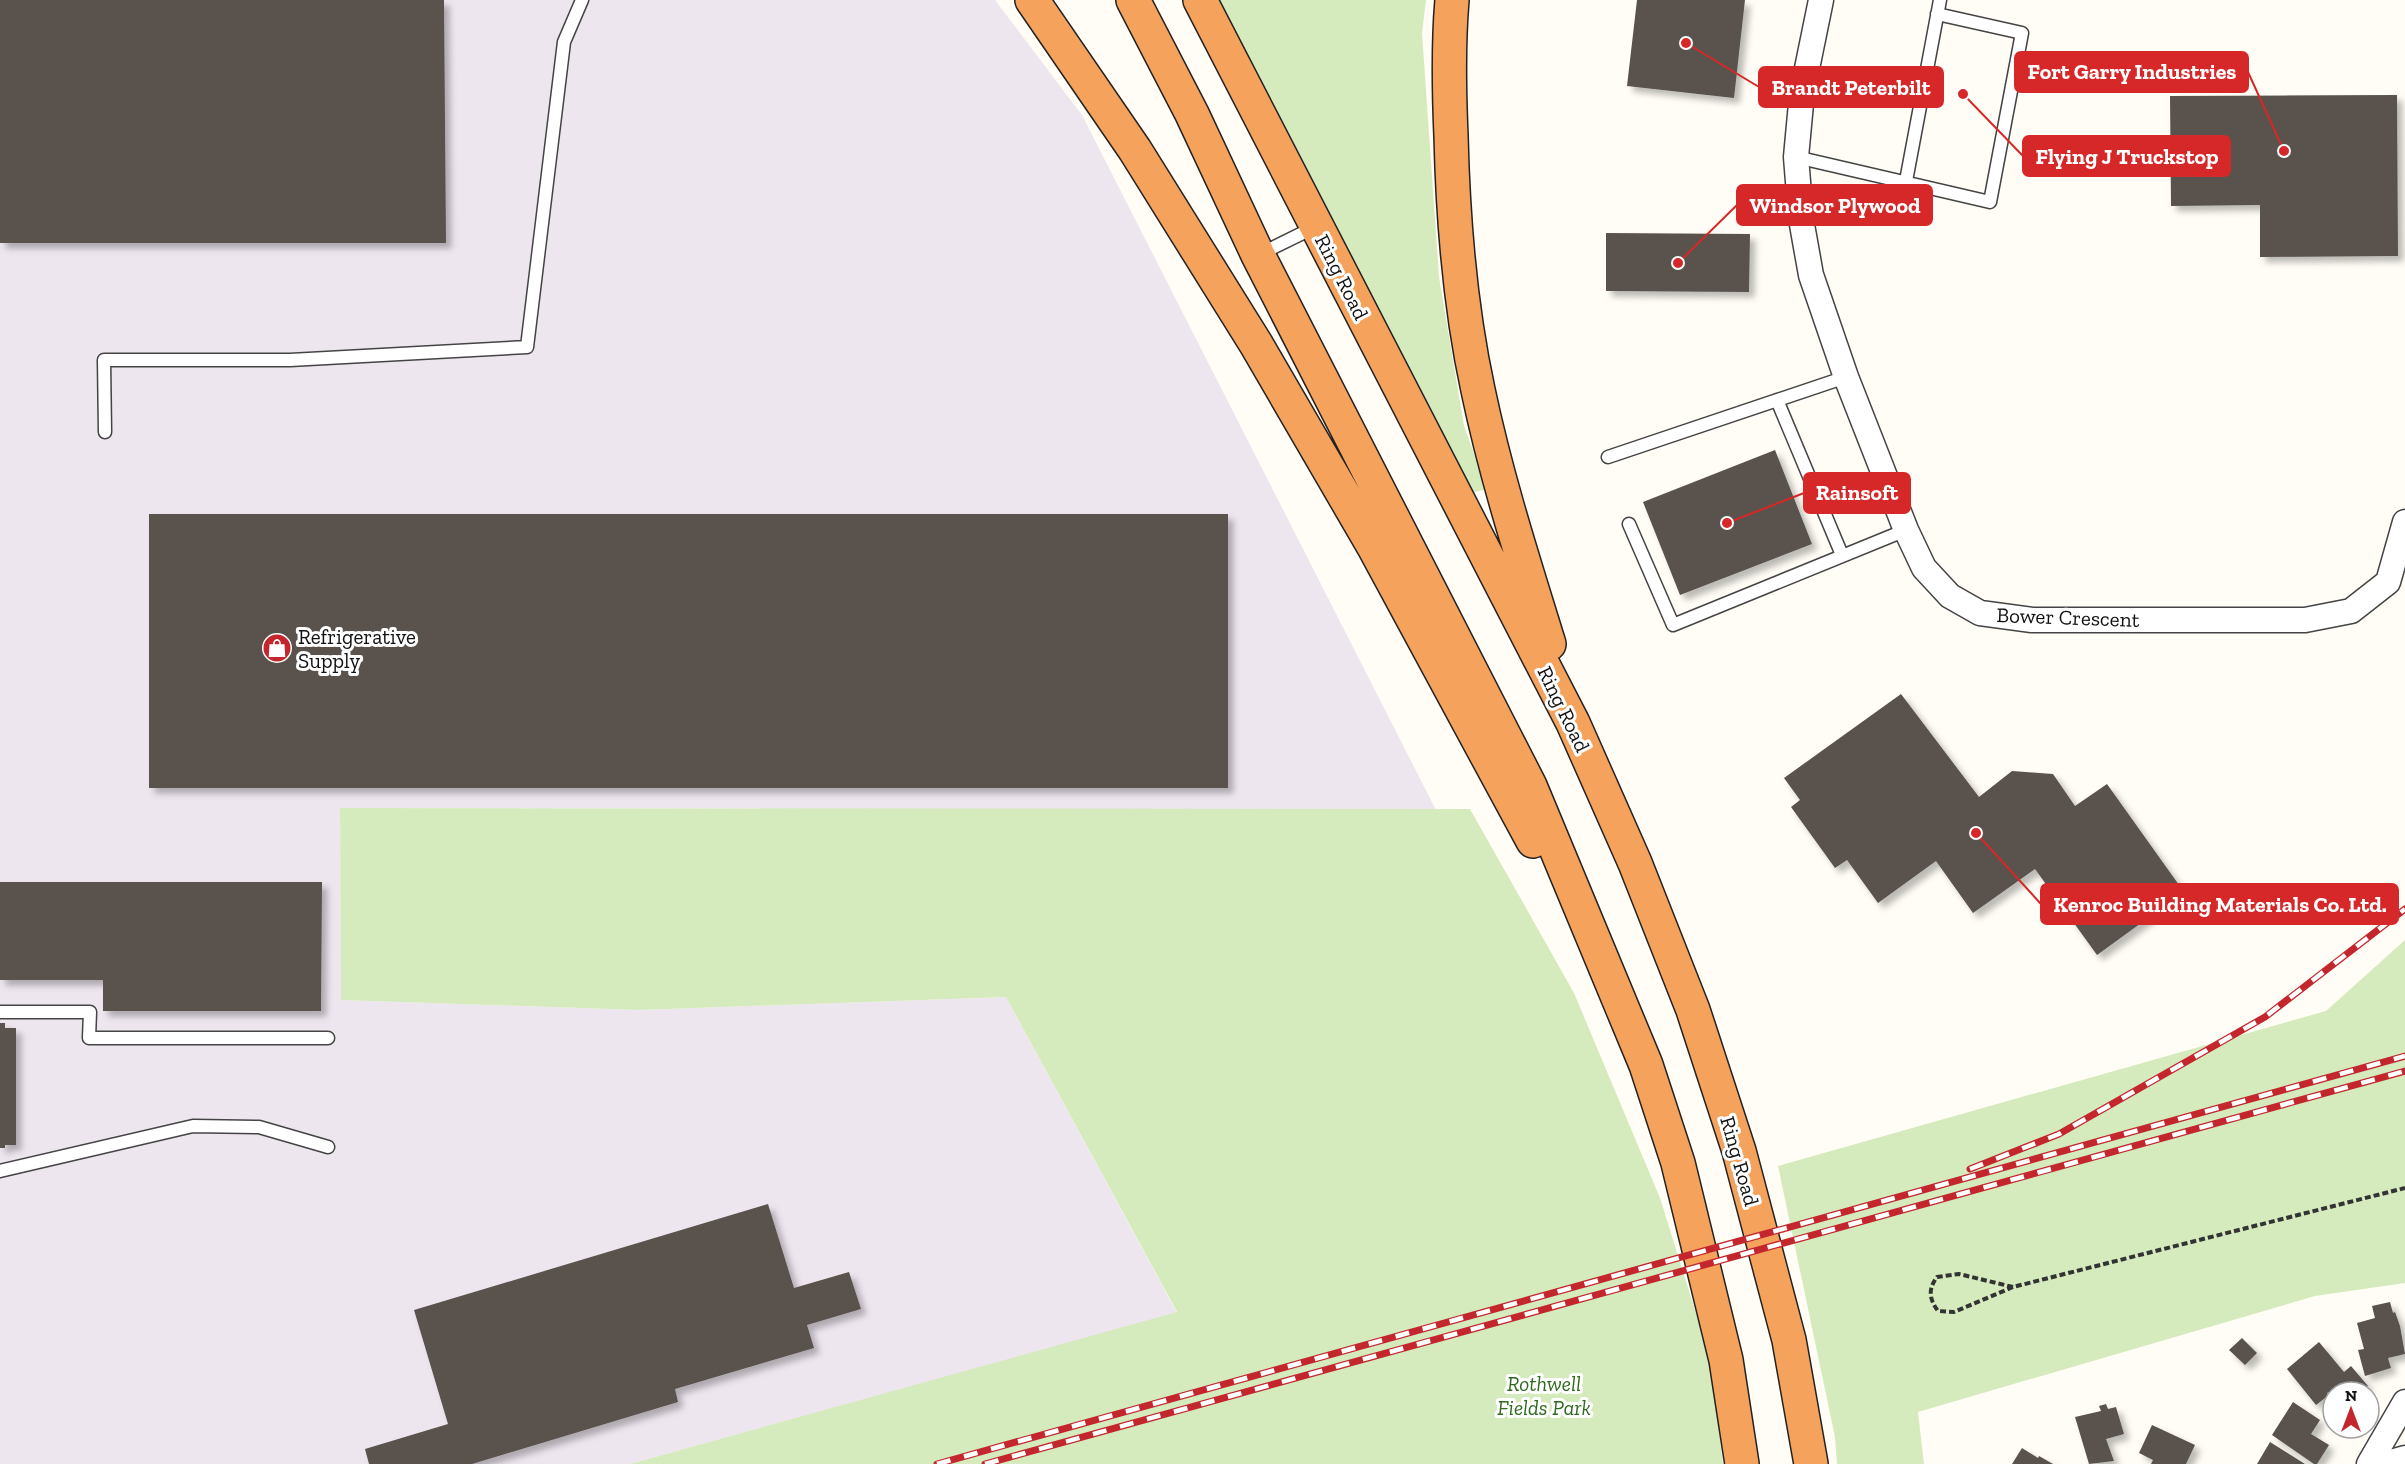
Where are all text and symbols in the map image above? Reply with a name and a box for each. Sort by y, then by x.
callout: Fort Garry Industries [2015,52,2248,92]
text: Fort Garry Industries [2028,58,2236,85]
callout: Brandt Peterbilt [1759,67,1943,107]
text: Brandt Peterbilt [1771,74,1931,101]
callout: Flying J Truckstop [2023,136,2230,176]
text: Flying J Truckstop [2035,143,2219,170]
callout: Windsor Plywood [1737,185,1932,225]
text: Windsor Plywood [1749,192,1921,219]
street label: Ring Road [1310,230,1374,324]
callout: Rainsoft [1804,473,1910,513]
text: Rainsoft [1816,479,1899,506]
street label: Bower Crescent [1996,602,2140,632]
place label: Refrigerative Supply [298,624,416,673]
shop icon: Refrigerative Supply [261,632,293,664]
street label: Ring Road [1533,662,1596,756]
callout: Kenroc Building Materials Co. Ltd. [2041,884,2398,924]
text: Kenroc Building Materials Co. Ltd. [2053,891,2387,918]
street label: Ring Road [1715,1113,1765,1209]
park label: Rothwell Fields Park [1497,1371,1591,1420]
north arrow [2321,1380,2381,1440]
text: N [2345,1386,2357,1405]

